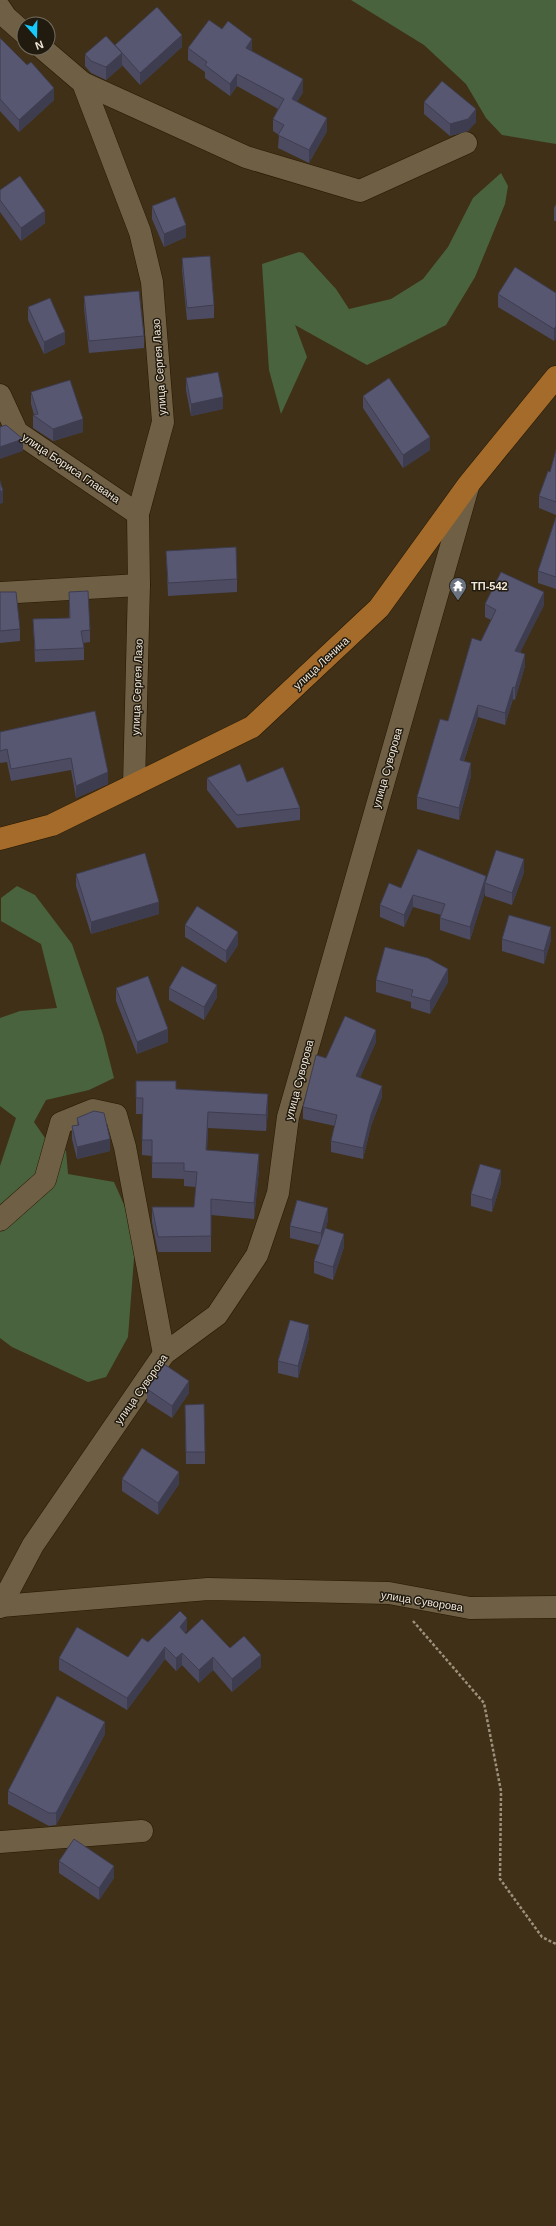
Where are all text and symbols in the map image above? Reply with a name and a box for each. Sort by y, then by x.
north arrow [16,16,56,56]
text: N [34,38,45,52]
street label: улица Сергея Лазо [150,318,168,416]
street label: улица Бориса Главана [20,431,123,506]
temple icon: ТП-542 [448,576,468,601]
place label: ТП-542 [471,580,508,592]
street label: улица Ленина [291,634,352,692]
street label: улица Сергея Лазо [129,638,145,736]
street label: улица Суворова [370,726,404,809]
street label: улица Суворова [283,1038,316,1121]
street label: улица Суворова [112,1351,170,1426]
street label: улица Суворова [380,1589,465,1614]

